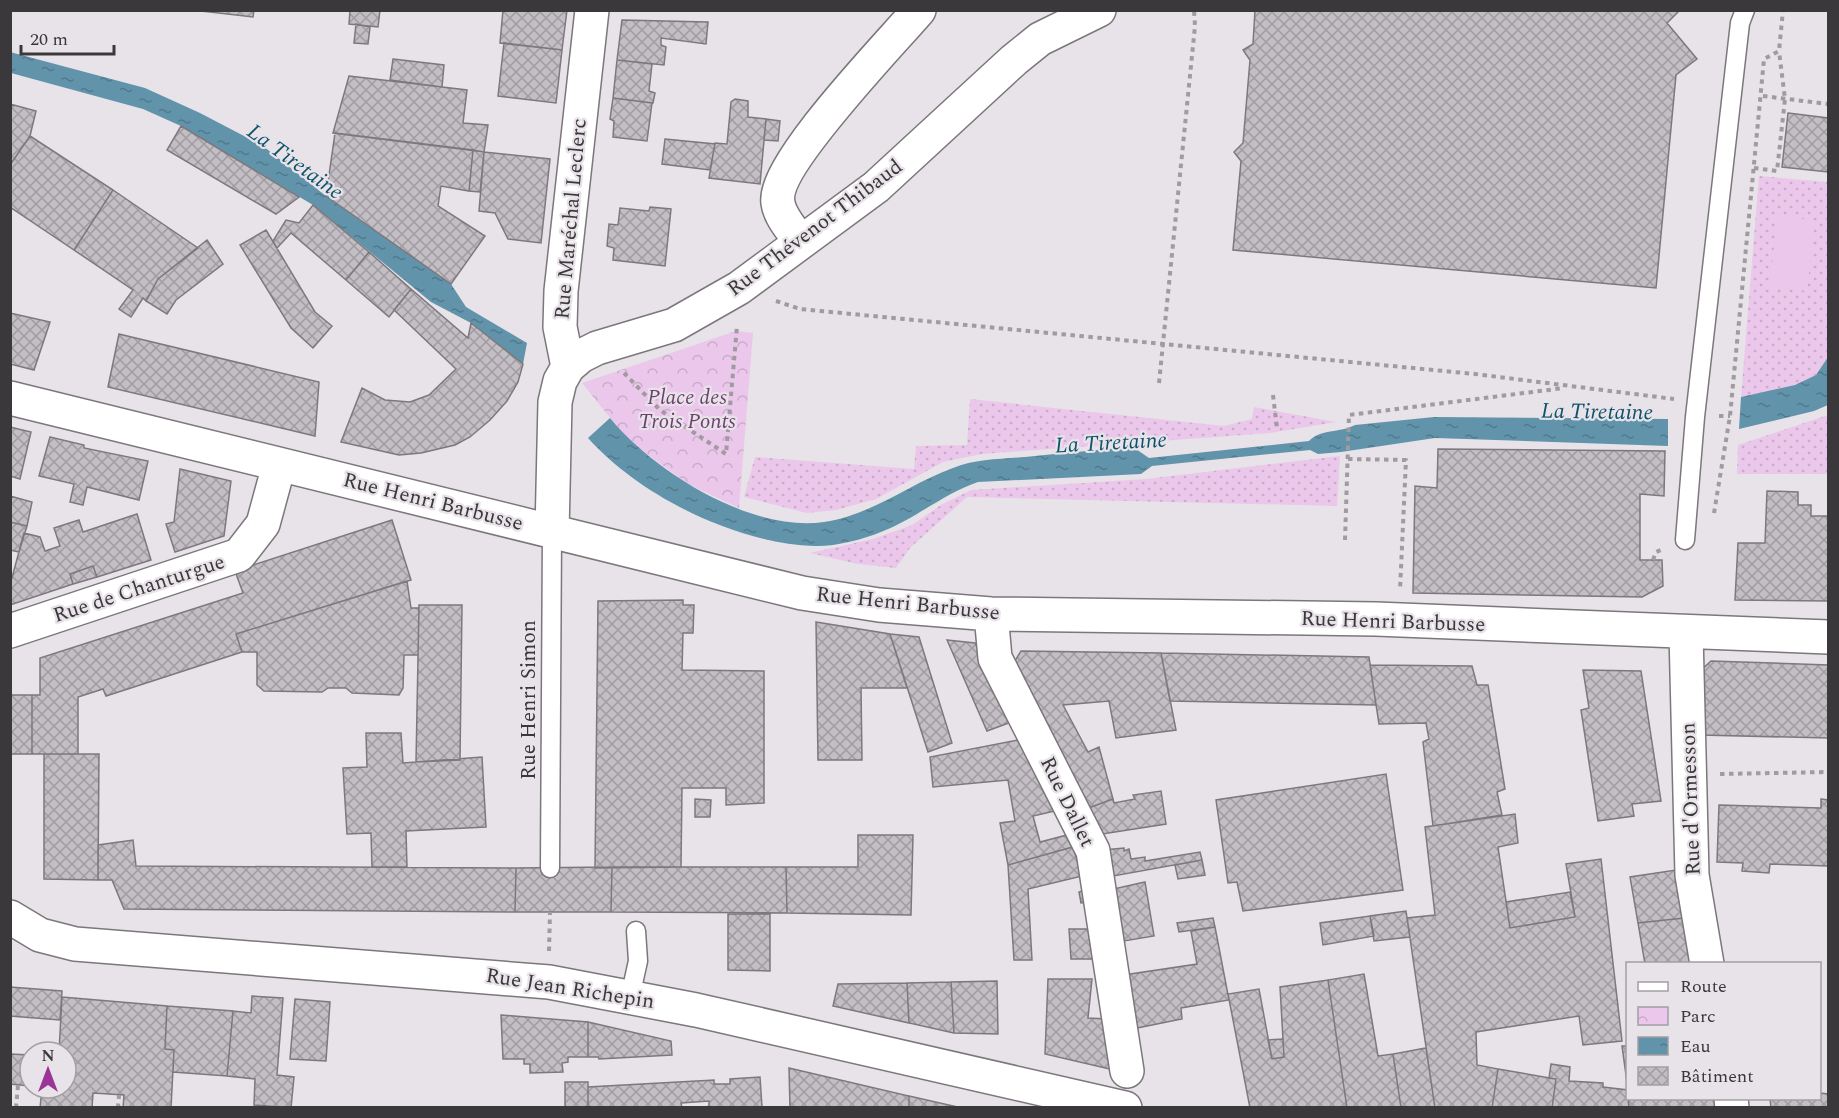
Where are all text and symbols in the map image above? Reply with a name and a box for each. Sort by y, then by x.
scale bar [21,18,114,56]
text: 20 m [30,26,68,53]
water label: La Tiretaine [240,116,350,208]
street label: Rue Maréchal Leclerc [546,117,596,321]
street label: Rue Thévenot Thibaud [720,151,910,305]
park label: Place des Trois Ponts [638,382,736,438]
water label: La Tiretaine [1541,395,1653,429]
water label: La Tiretaine [1054,424,1168,462]
street label: Rue Henri Barbusse [340,464,526,540]
street label: Rue de Chanturgue [49,546,229,632]
street label: Rue Henri Barbusse [814,578,1002,630]
street label: Rue Henri Barbusse [1300,603,1486,641]
street label: Rue Henri Simon [513,620,545,780]
street label: Rue d'Ormesson [1672,722,1710,876]
street label: Rue Dallet [1031,751,1103,853]
street label: Rue Jean Richepin [483,960,657,1018]
legend [1626,962,1821,1100]
text: Route [1680,973,1727,1000]
text: Parc [1680,1003,1716,1030]
text: Eau [1680,1033,1711,1060]
north arrow [18,1040,78,1100]
text: N [41,1044,55,1068]
text: Bâtiment [1680,1063,1754,1090]

